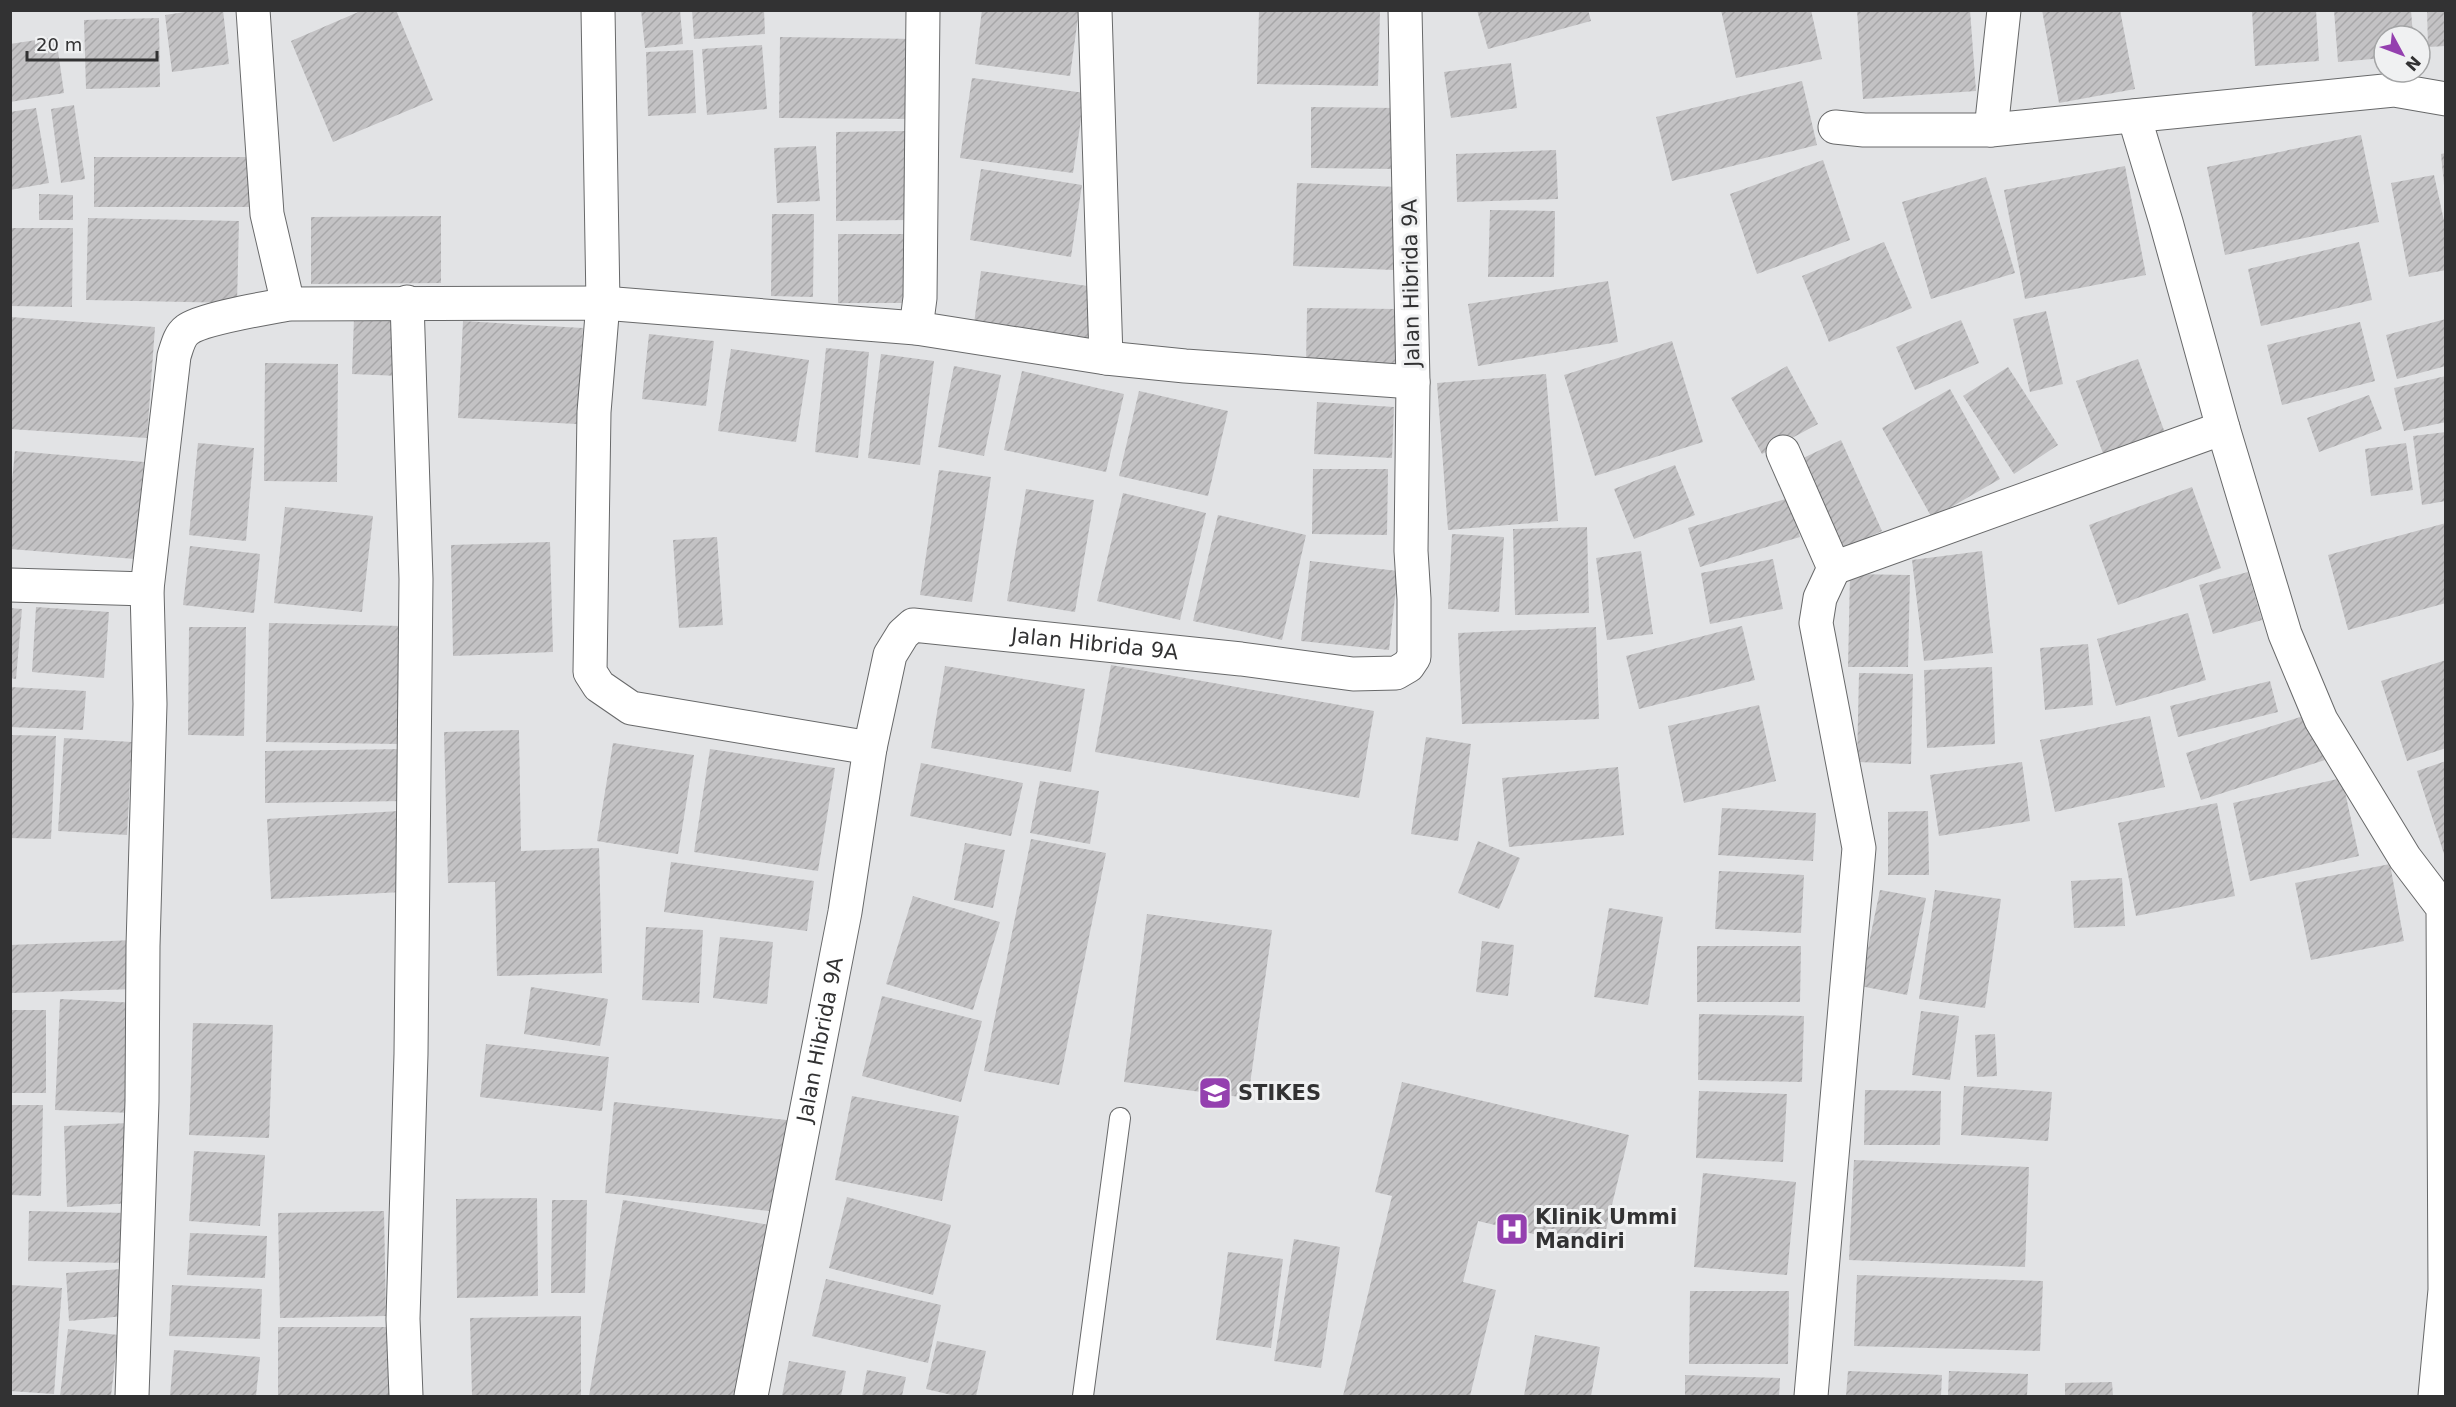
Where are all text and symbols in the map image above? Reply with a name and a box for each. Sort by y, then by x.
scale bar [27,24,158,62]
north arrow [2372,24,2432,84]
text: 20 m [36,34,82,55]
text: N [2401,52,2425,75]
street label: Jalan Hibrida 9A [1398,198,1424,369]
street label: Jalan Hibrida 9A [1008,623,1180,665]
street label: Jalan Hibrida 9A [792,954,848,1126]
school or university icon: STIKES [1197,1075,1233,1111]
place label: STIKES [1238,1081,1321,1105]
place label: Klinik Ummi Mandiri [1535,1205,1677,1253]
hospital icon: Klinik Ummi Mandiri [1494,1211,1530,1247]

